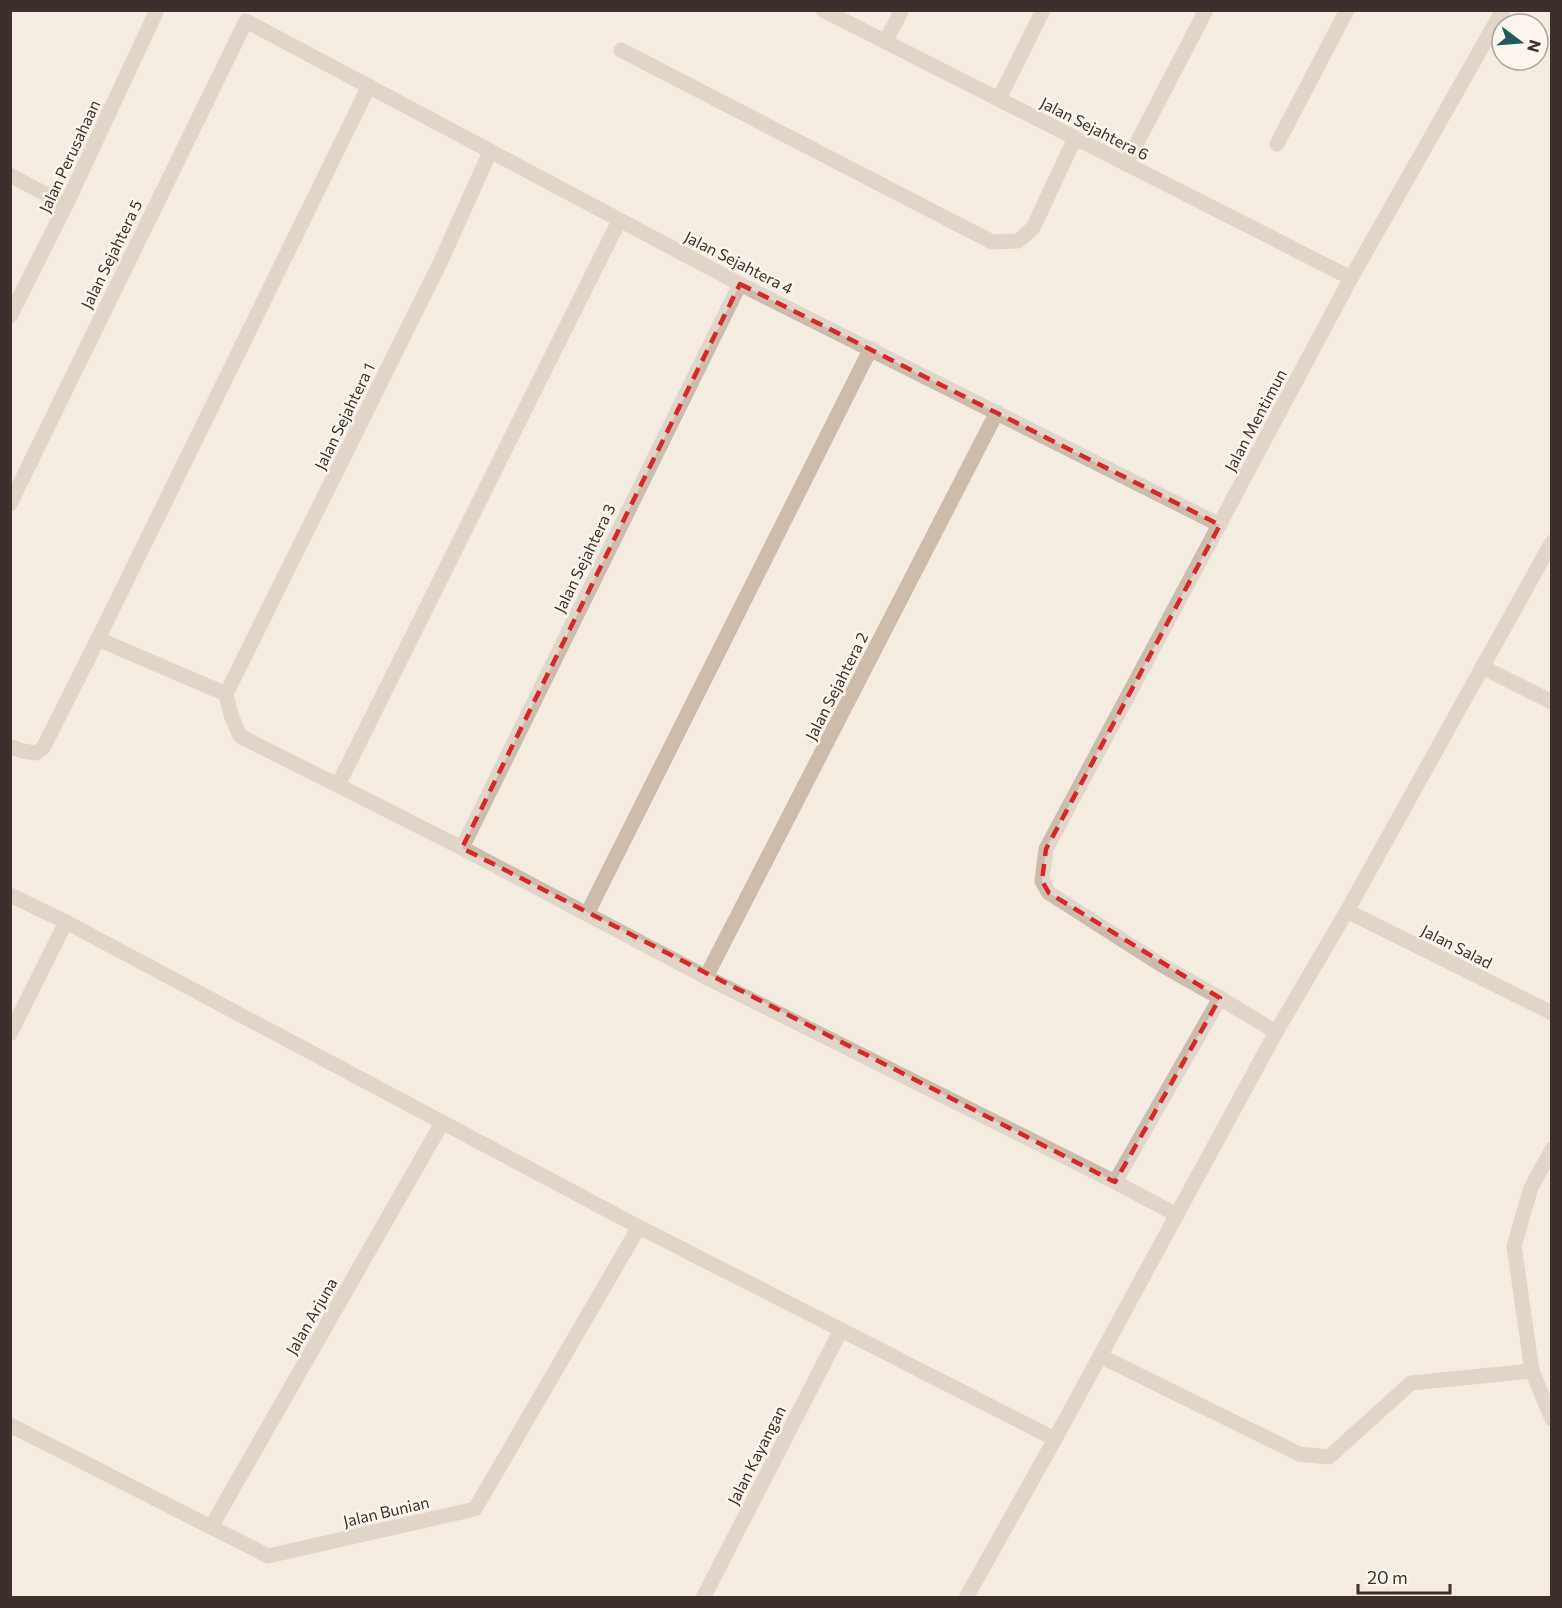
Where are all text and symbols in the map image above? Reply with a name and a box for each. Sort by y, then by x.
north arrow [1490,12,1550,72]
text: N [1524,38,1546,55]
street label: Jalan Sejahtera 6 [1037,92,1153,164]
street label: Jalan Perusahaan [35,97,103,215]
street label: Jalan Sejahtera 5 [76,196,146,312]
street label: Jalan Sejahtera 4 [682,226,797,298]
street label: Jalan Sejahtera 1 [310,359,378,473]
street label: Jalan Mentimun [1220,366,1290,474]
street label: Jalan Sejahtera 3 [549,500,619,616]
street label: Jalan Sejahtera 2 [801,629,871,743]
street label: Jalan Salad [1418,920,1496,972]
street label: Jalan Arjuna [281,1274,341,1358]
street label: Jalan Kayangan [723,1402,789,1508]
street label: Jalan Bunian [341,1492,431,1530]
scale bar [1358,1557,1450,1595]
text: 20 m [1367,1566,1408,1588]

